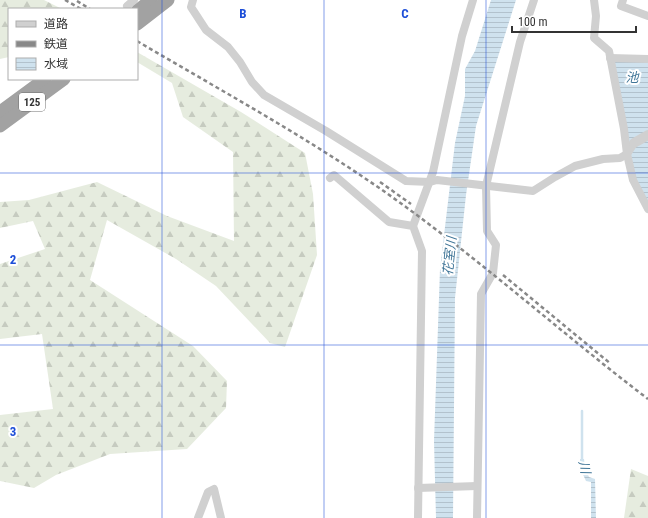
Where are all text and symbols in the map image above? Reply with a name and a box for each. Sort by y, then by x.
text: B [239,6,247,21]
text: C [401,6,409,21]
legend [8,8,138,80]
scale bar [512,8,636,34]
text: 100 m [518,15,548,29]
text: 道路 [44,17,68,31]
text: 鉄道 [44,37,68,51]
text: 水域 [44,57,68,71]
water label: 池 [625,70,640,85]
road number: 125 [19,93,45,111]
water label: 花室川 [440,234,459,276]
text: 2 [10,252,17,267]
text: 3 [10,424,16,439]
water label: 川 [576,459,594,477]

